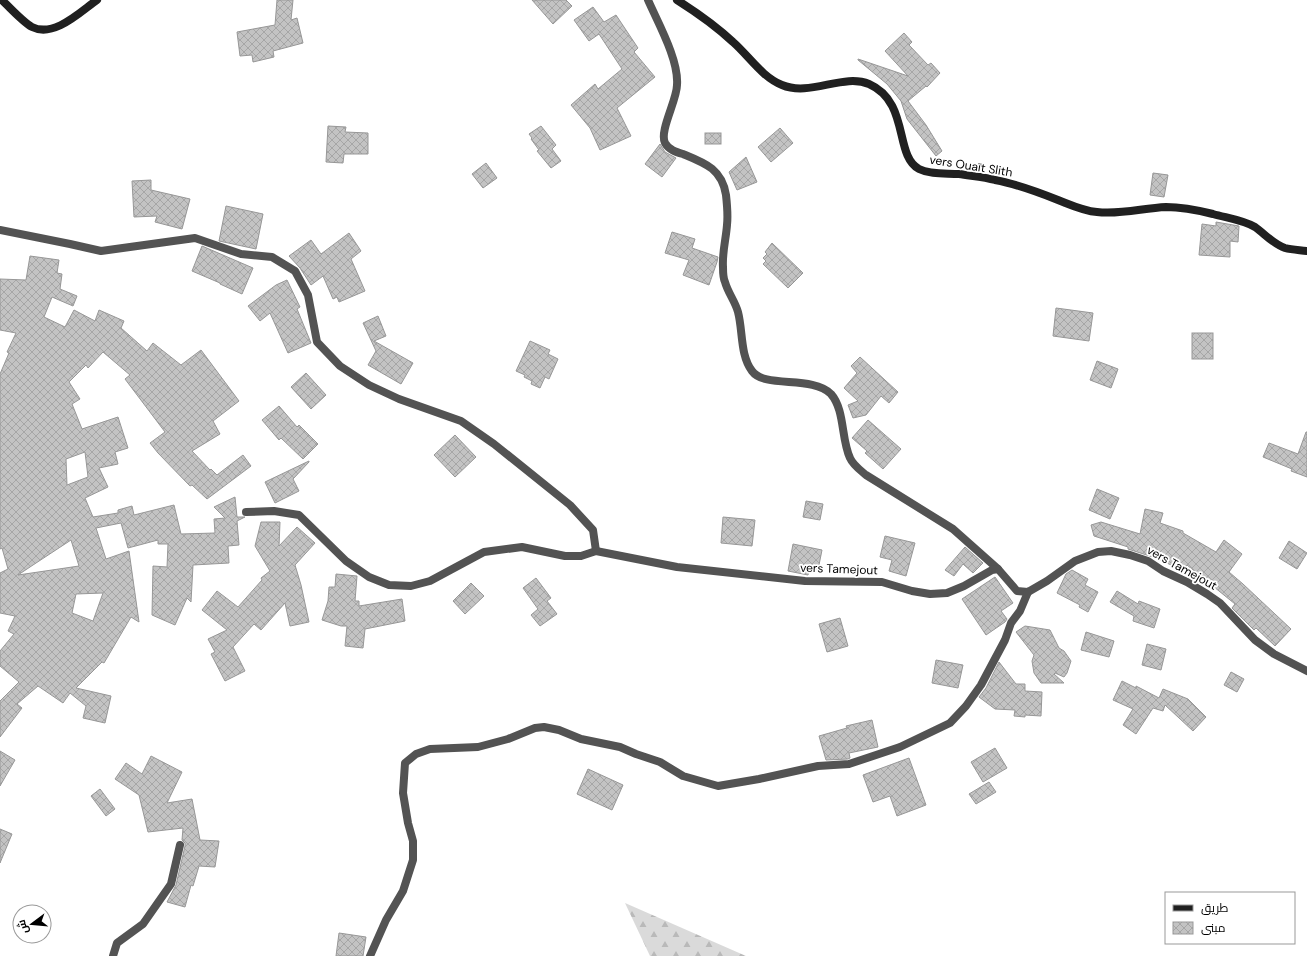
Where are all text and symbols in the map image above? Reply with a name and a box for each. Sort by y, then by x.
street label: vers Ouaït Slith [928,152,1014,180]
street label: vers Tamejout [1144,542,1220,594]
street label: vers Tamejout [800,560,879,578]
legend [1165,892,1295,944]
text: طريق [1201,900,1229,916]
north arrow [12,904,52,944]
text: ش [14,918,31,935]
text: مبنى [1201,920,1226,936]

